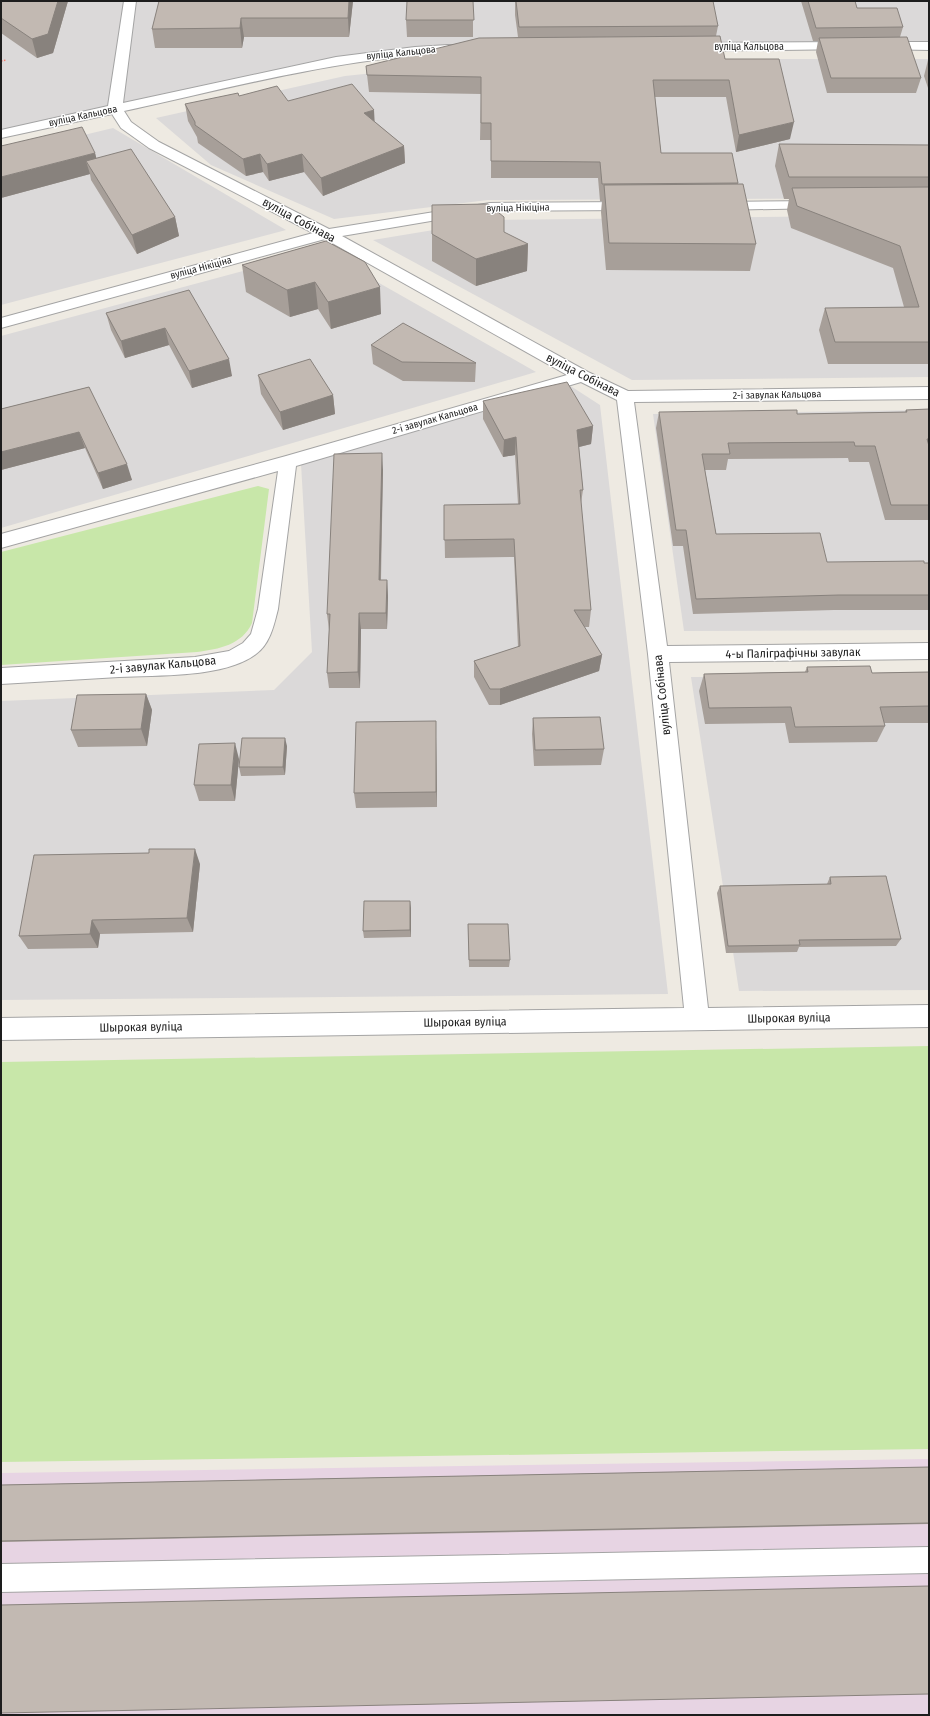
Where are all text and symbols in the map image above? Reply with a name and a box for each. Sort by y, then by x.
street label: вуліца Кальцова [714,40,784,53]
street label: вуліца Кальцова [366,42,436,63]
street label: вуліца Кальцова [47,102,118,129]
street label: вуліца Собінава [260,195,338,245]
street label: вуліца Нікіціна [486,200,550,215]
street label: вуліца Нікіціна [169,253,233,282]
street label: вуліца Собінава [544,350,622,400]
street label: 2-і завулак Кальцова [733,387,822,402]
street label: 2-і завулак Кальцова [390,400,479,437]
street label: 4-ы Паліграфічны завулак [725,645,861,661]
street label: 2-і завулак Кальцова [109,653,217,677]
street label: вуліца Собінава [651,654,673,736]
street label: Шырокая вуліца [747,1010,831,1026]
street label: Шырокая вуліца [423,1014,507,1030]
street label: Шырокая вуліца [99,1019,183,1035]

